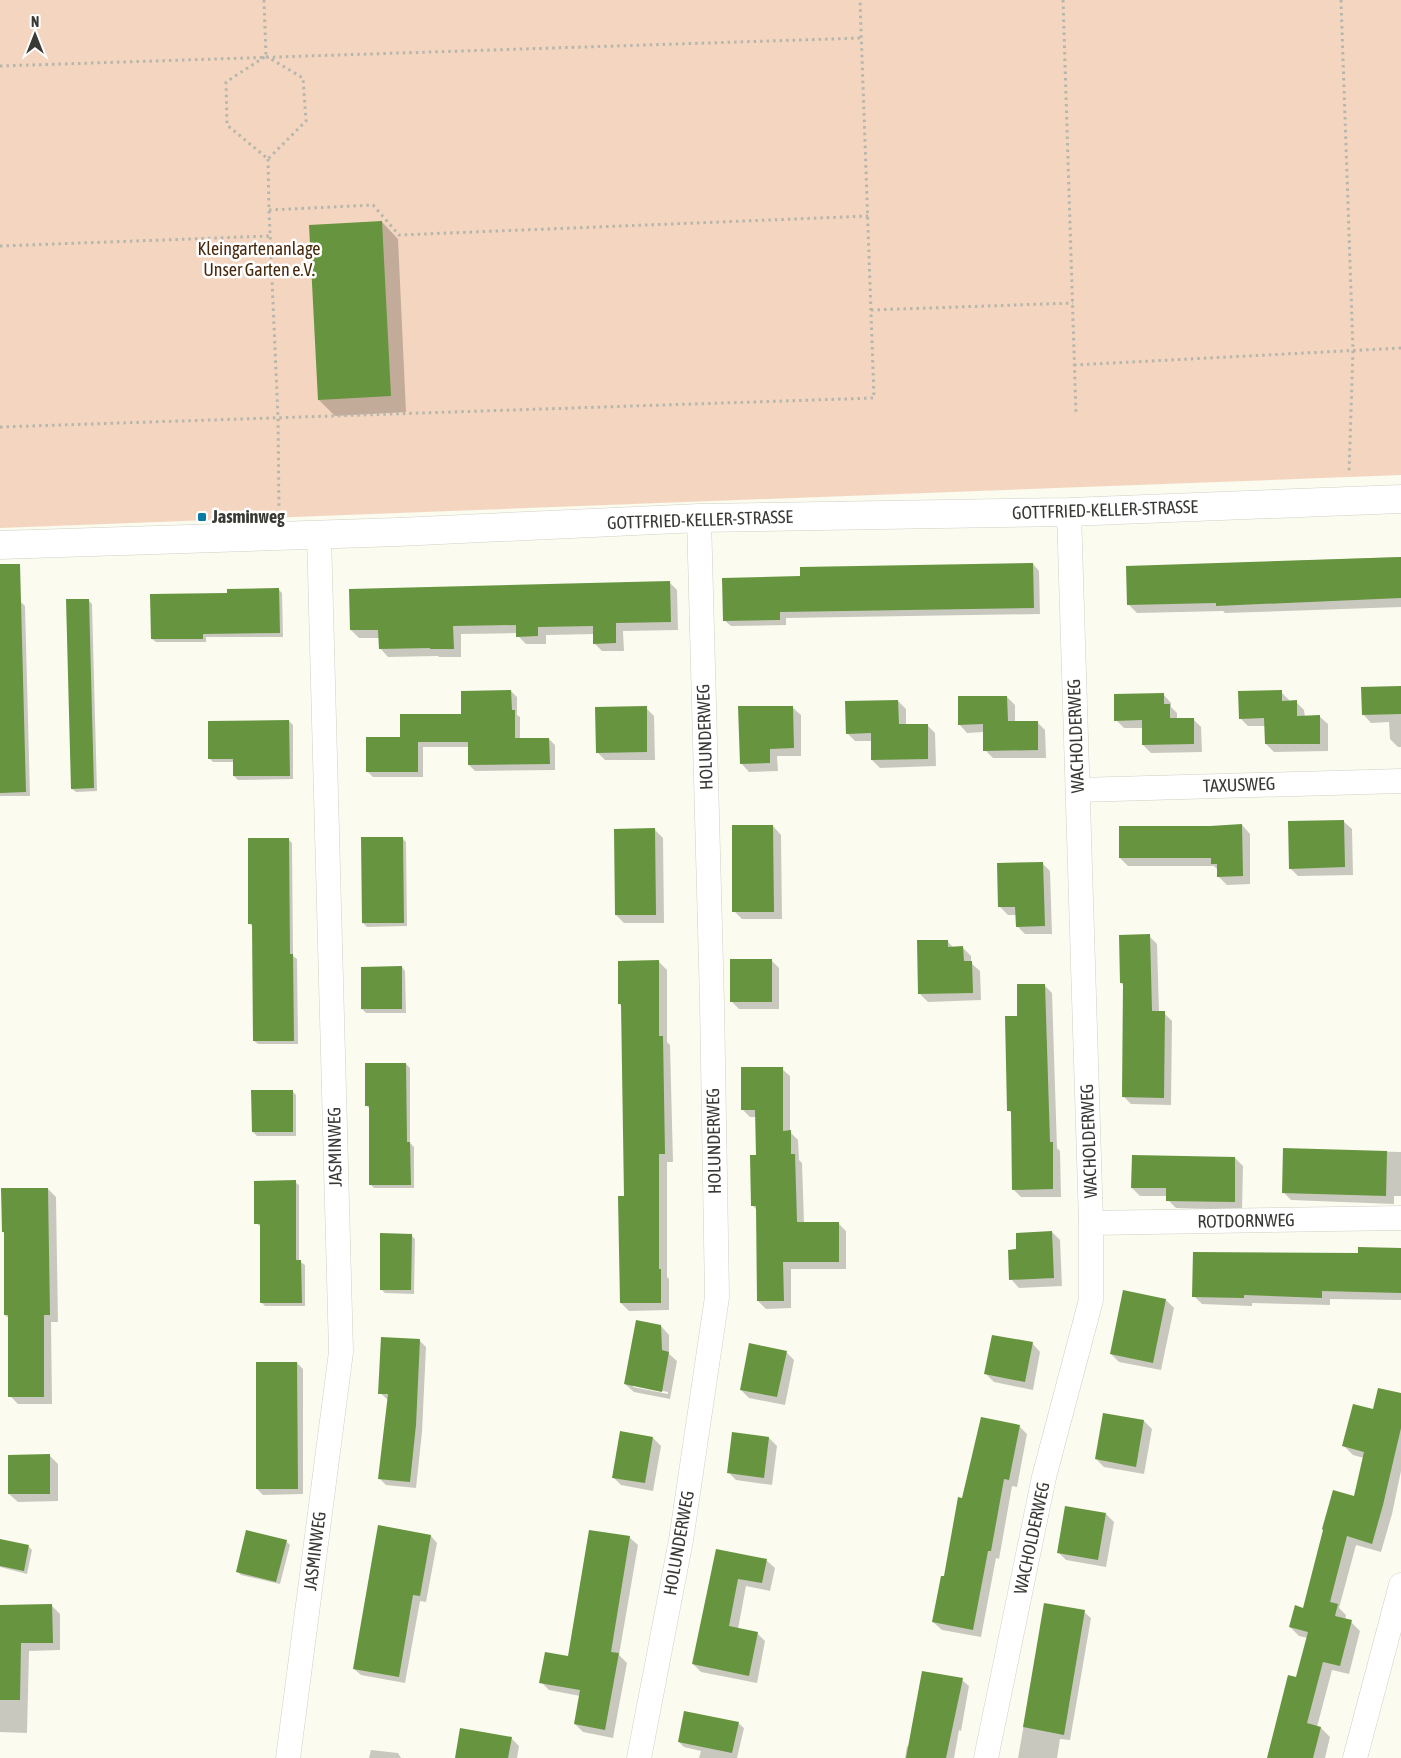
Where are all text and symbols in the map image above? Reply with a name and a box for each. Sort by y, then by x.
north arrow [10,10,60,60]
text: N [31,14,39,30]
park label: Kleingartenanlage Unser Garten e.V. [197,238,321,280]
street label: GOTTFRIED-KELLER-STRASSE [1012,496,1199,523]
place label: Jasminweg [211,506,285,527]
street label: GOTTFRIED-KELLER-STRASSE [607,506,794,533]
marker: Jasminweg [196,511,208,523]
street label: WACHOLDERWEG [1063,678,1088,794]
street label: HOLUNDERWEG [692,684,717,790]
street label: TAXUSWEG [1202,773,1276,796]
street label: WACHOLDERWEG [1076,1083,1101,1199]
street label: HOLUNDERWEG [702,1088,725,1194]
street label: JASMINWEG [323,1107,346,1187]
street label: ROTDORNWEG [1197,1209,1295,1232]
street label: WACHOLDERWEG [1009,1480,1054,1596]
street label: HOLUNDERWEG [659,1489,698,1597]
street label: JASMINWEG [299,1510,330,1592]

